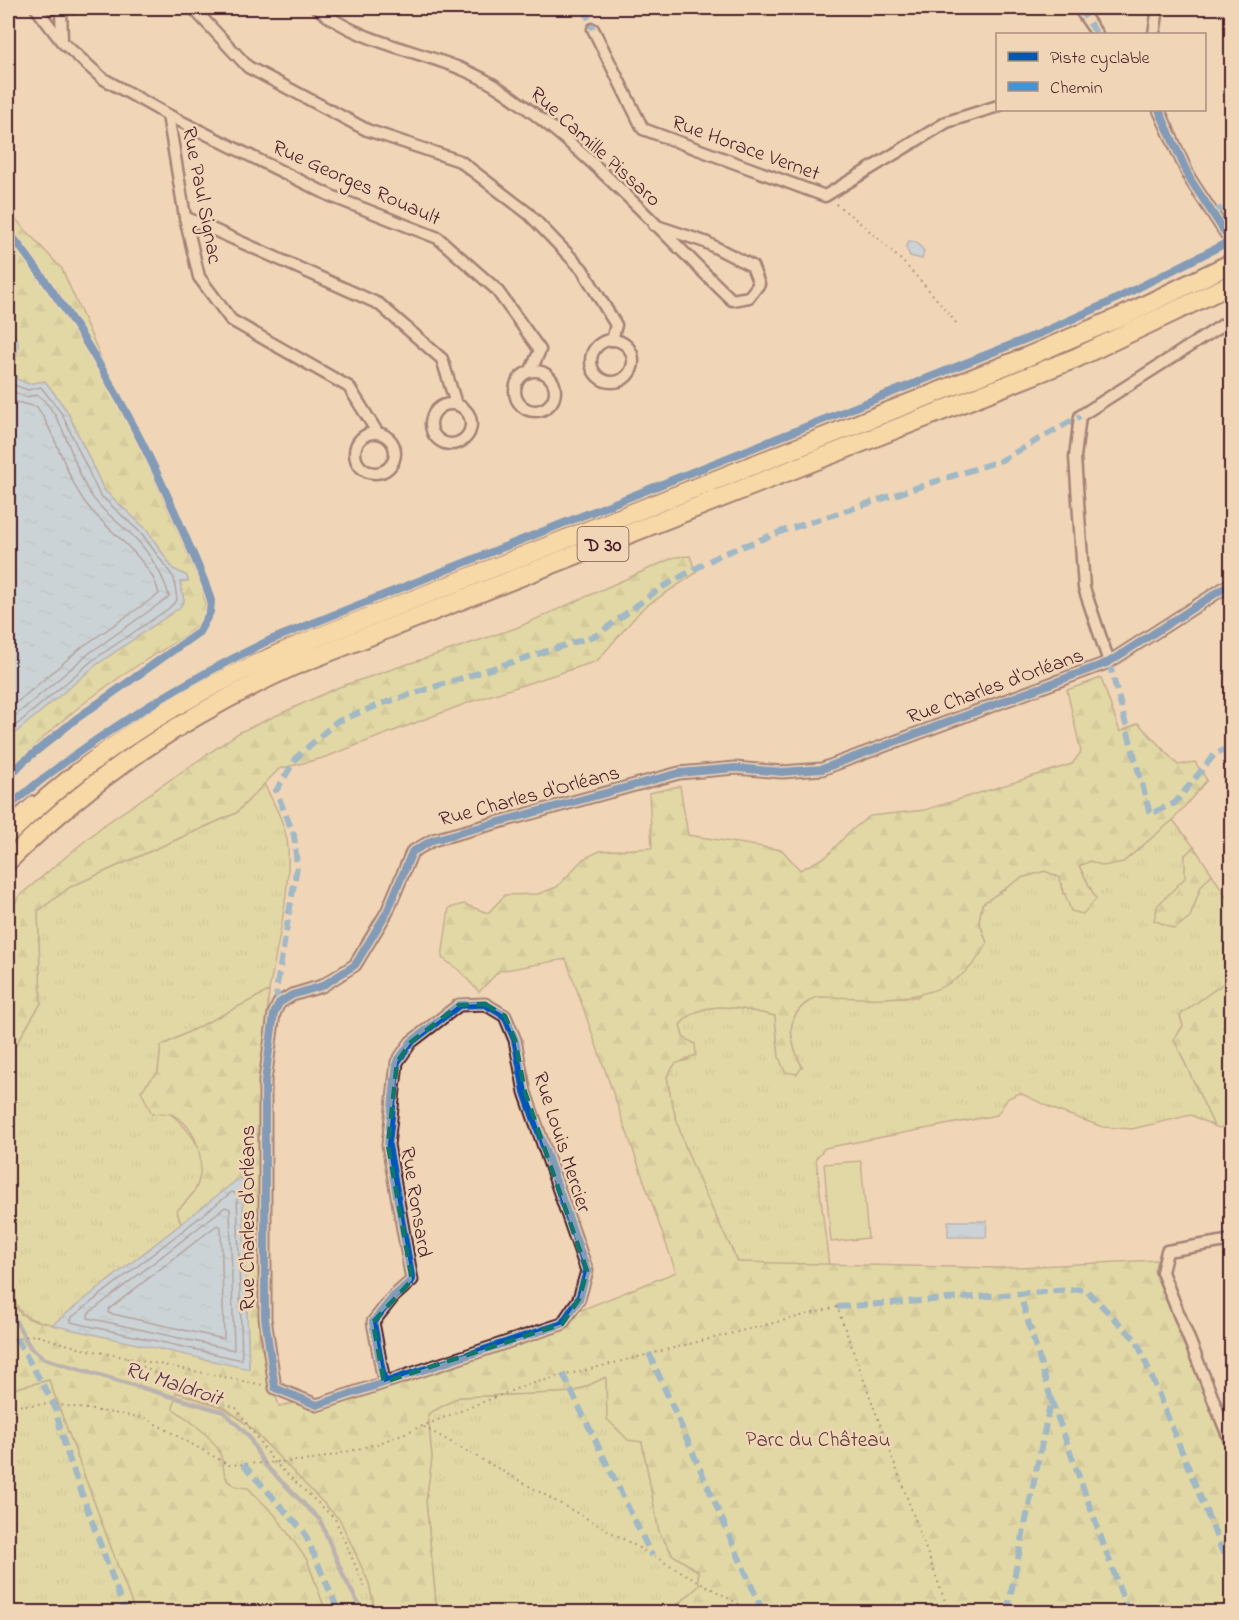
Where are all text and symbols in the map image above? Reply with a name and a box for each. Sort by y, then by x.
legend [996,33,1206,111]
text: Piste cyclable [1050,46,1151,72]
text: Chemin [1050,76,1103,102]
street label: Rue Camille Pissaro [522,80,667,215]
street label: Rue Horace Vernet [667,108,824,190]
street label: Rue Paul Signac [171,124,229,267]
street label: Rue Georges Rouault [266,133,445,236]
road number: D 30 [578,527,628,561]
street label: Rue Charles d'Orléans [903,641,1088,733]
street label: Rue Charles d'Orléans [436,758,623,835]
street label: Rue Louis Mercier [524,1068,598,1217]
street label: Rue Charles d'Orléans [234,1125,264,1311]
street label: Rue Ronsard [391,1145,439,1260]
water label: Ru Maldroit [120,1354,229,1416]
park label: Parc du Château [746,1426,891,1456]

